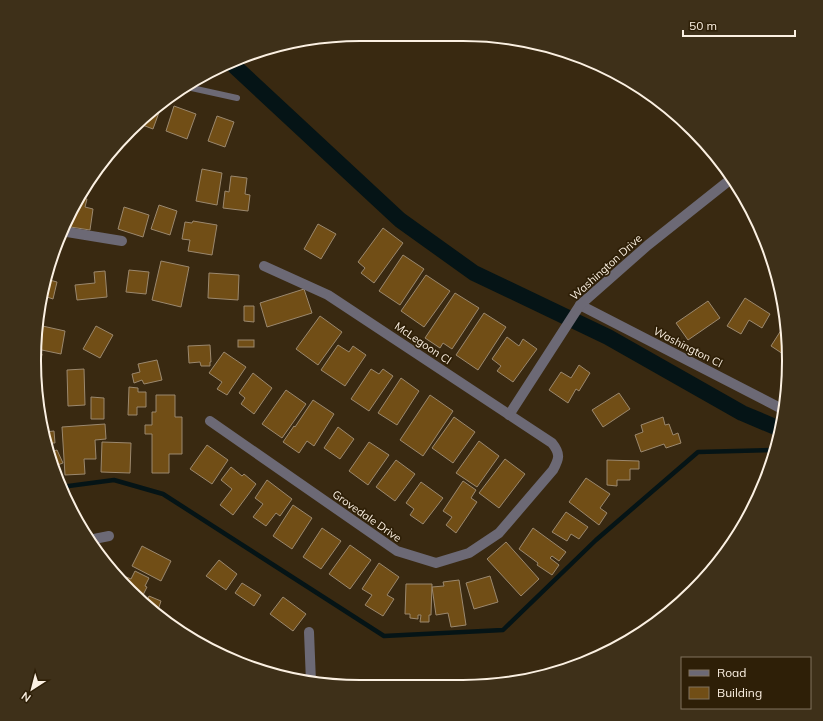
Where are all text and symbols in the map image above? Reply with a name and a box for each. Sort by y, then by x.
scale bar [683,12,795,38]
text: 50 m [689,18,717,33]
street label: Washington Drive [567,231,645,303]
street label: McLegoon Cl [392,319,454,367]
street label: Washington Cl [651,324,725,370]
street label: Grovedale Drive [330,487,404,545]
legend [681,657,811,709]
text: Road [717,665,746,680]
north arrow [12,669,52,709]
text: Building [717,685,762,700]
text: N [19,689,34,705]

